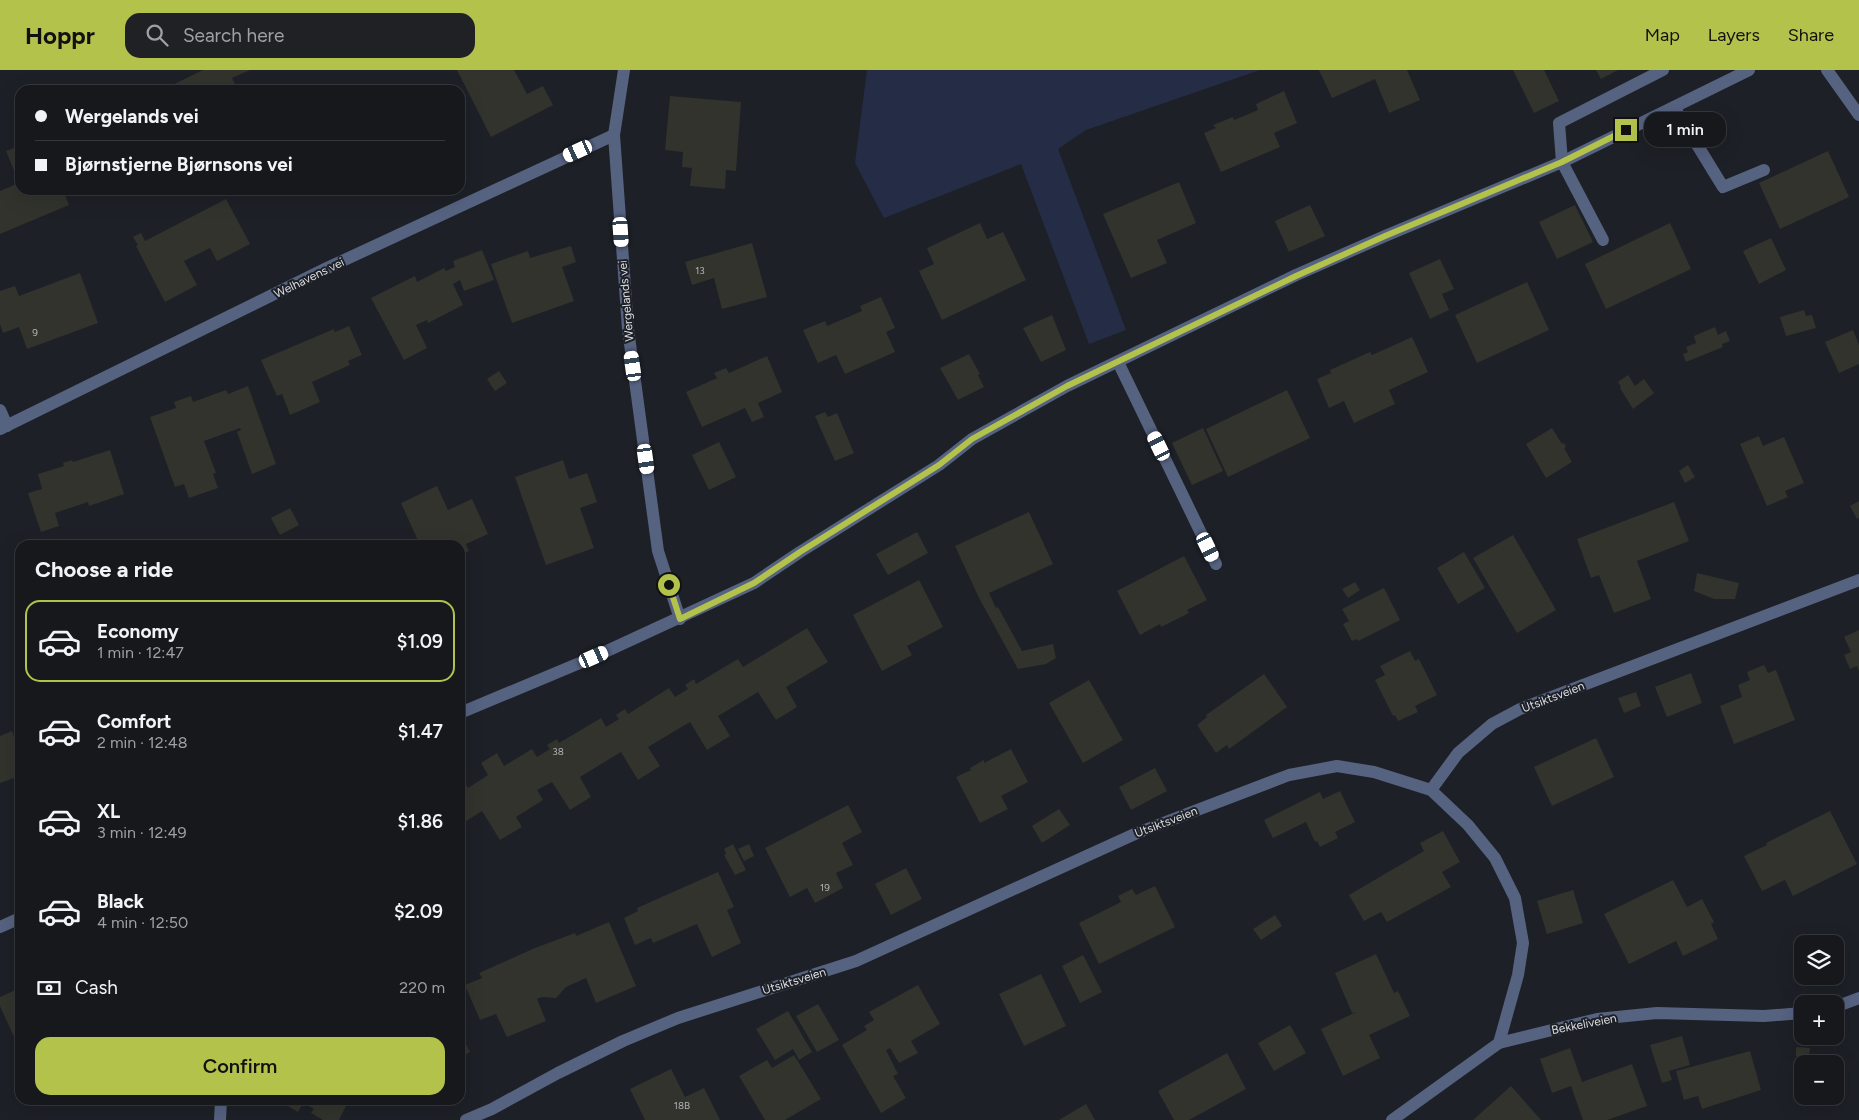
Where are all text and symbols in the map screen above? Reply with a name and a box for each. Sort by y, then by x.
search box [125,13,475,58]
text: Hoppr [25,21,95,50]
icon: search [143,21,171,49]
text: Search here [183,24,284,47]
text: Map [1645,24,1680,46]
text: Layers [1708,24,1760,46]
text: Share [1788,24,1834,46]
text: Wergelands vei [65,105,199,128]
callout: 1 min [1644,112,1726,148]
route end [1615,119,1637,141]
text: 1 min [1666,120,1704,139]
car [561,138,594,164]
text: Bjørnstjerne Bjørnsons vei [65,153,293,176]
car [612,217,629,247]
street label: Welhavens vei [272,255,346,301]
street label: Wergelands vei [615,260,637,342]
house number: 13 [695,264,705,277]
house number: 9 [32,326,38,339]
car [623,350,642,382]
car [1145,429,1172,463]
car [636,443,655,475]
car [1194,530,1221,564]
text: Choose a ride [35,556,173,583]
route start [658,574,680,596]
icon: car [37,619,82,664]
text: Economy [97,620,179,643]
text: $1.09 [397,630,443,653]
text: 1 min · 12:47 [97,643,184,662]
car [577,644,610,670]
street label: Utsiktsveien [1520,679,1587,715]
icon: car [37,709,82,754]
text: Comfort [97,710,172,733]
text: $1.47 [398,720,443,743]
text: 2 min · 12:48 [97,733,187,752]
house number: 38 [552,745,564,758]
icon: car [37,799,82,844]
text: XL [97,800,120,823]
street label: Utsiktsveien [1133,804,1200,840]
text: $1.86 [397,810,443,833]
text: 3 min · 12:49 [97,823,186,842]
house number: 19 [820,881,830,894]
icon: car [37,889,82,934]
text: Black [97,890,144,913]
text: $2.09 [394,900,443,923]
text: 4 min · 12:50 [97,913,188,932]
map controls [1794,935,1844,1105]
button: layers [1794,935,1844,985]
street label: Utsiktsveien [760,965,828,997]
icon: cash [35,974,63,1002]
text: Cash [75,976,118,999]
text: 220 m [399,978,445,997]
button: + [1794,995,1844,1045]
street label: Bekkeliveien [1550,1011,1618,1037]
button: Confirm [35,1037,445,1095]
button: − [1794,1055,1844,1105]
house number: 18B [674,1099,690,1112]

